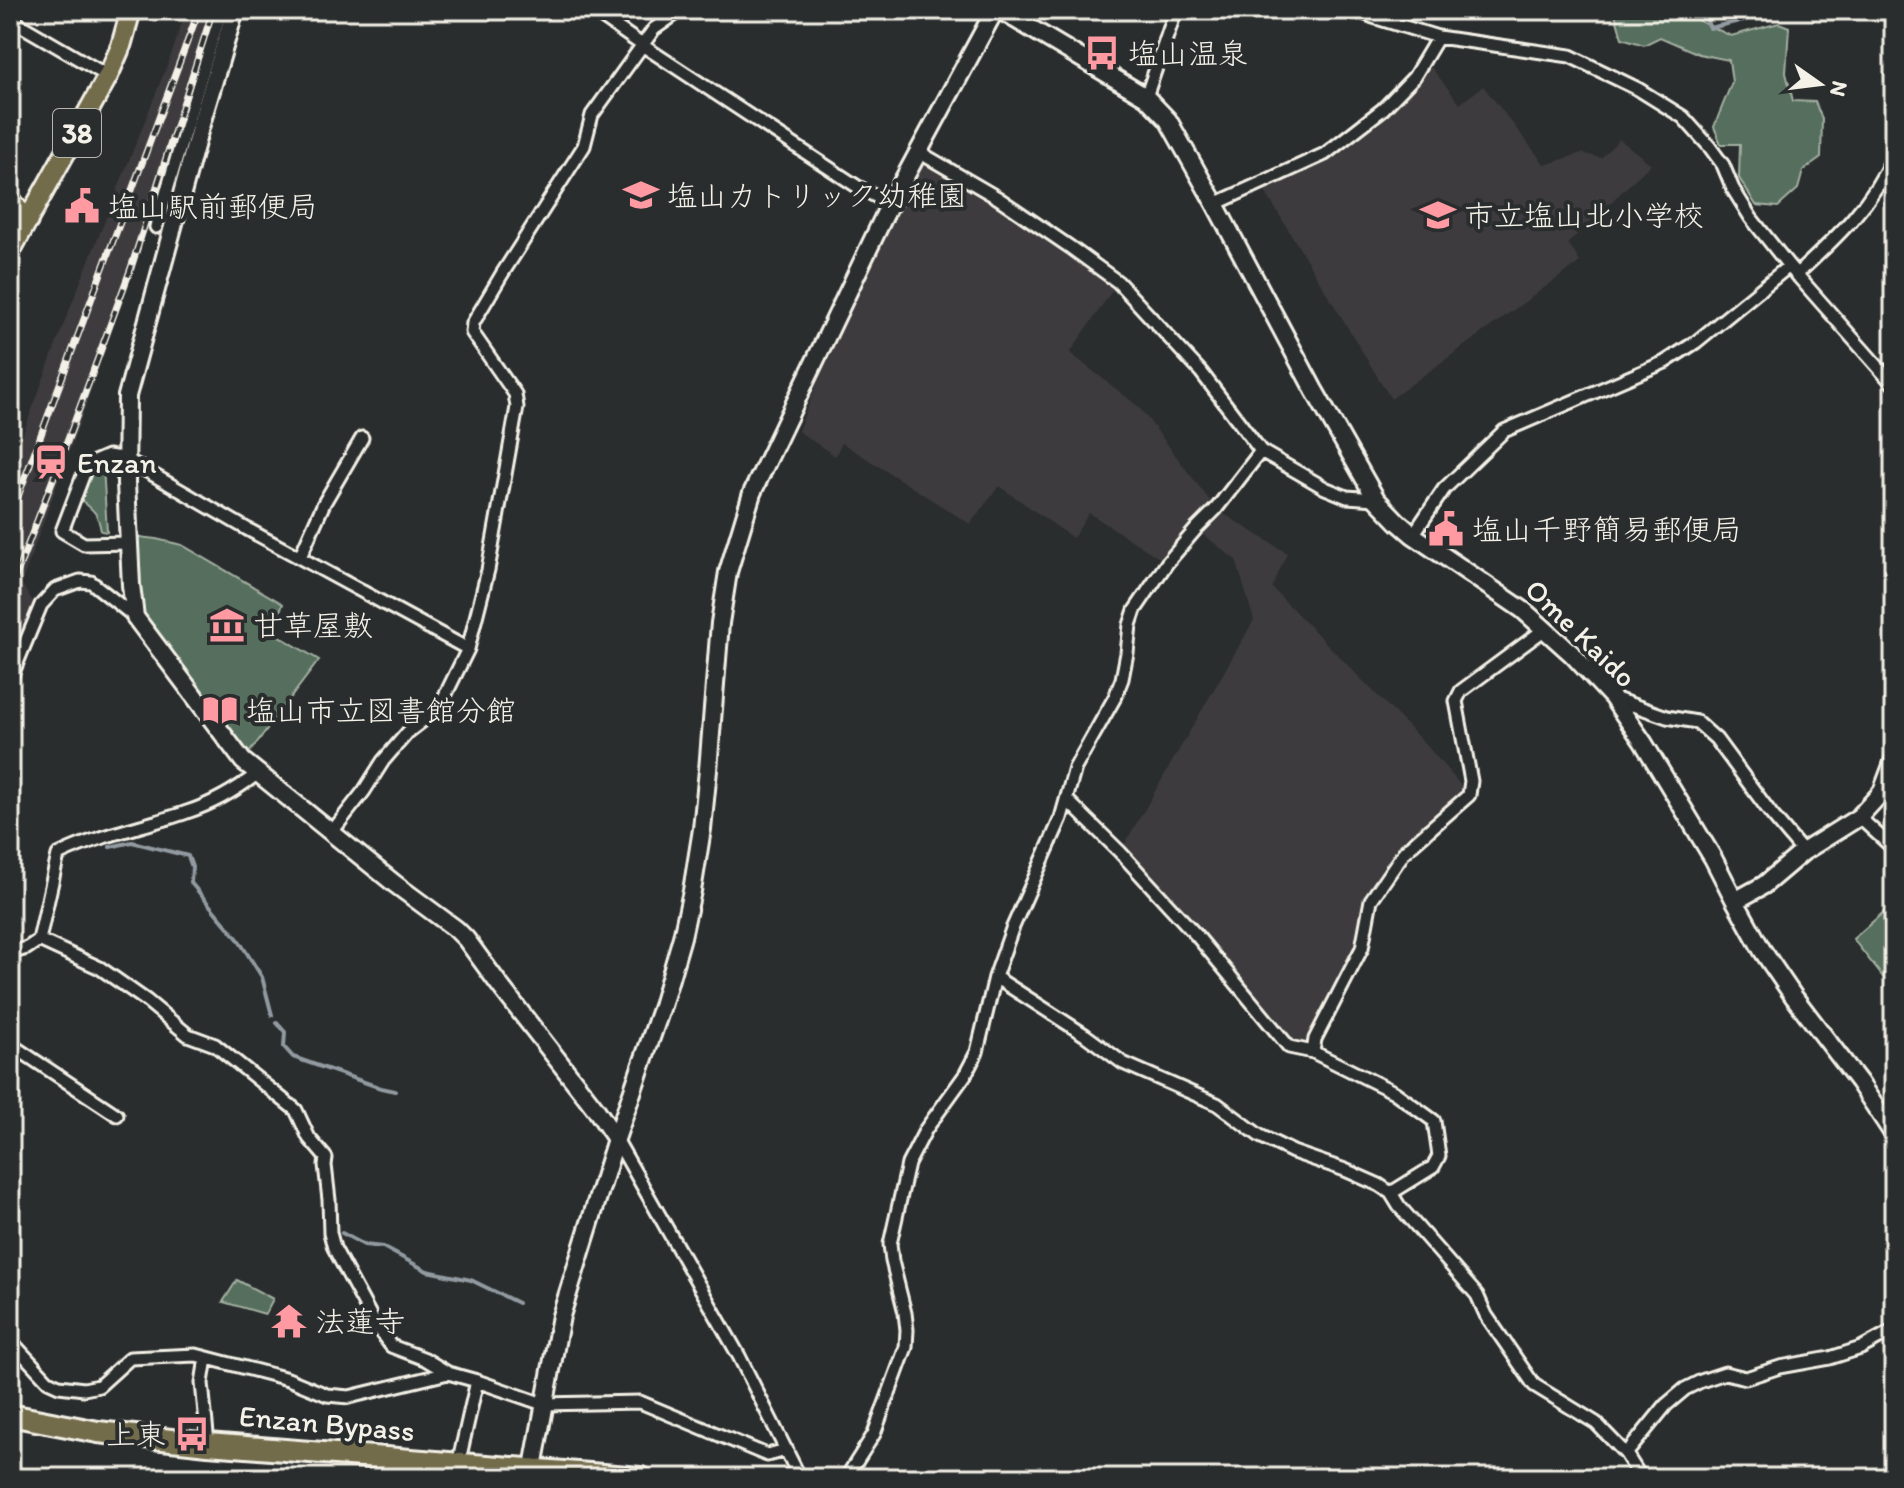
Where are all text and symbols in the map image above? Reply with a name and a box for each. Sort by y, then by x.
bus stop icon: 塩山温泉 [1083,34,1121,72]
place label: 塩山温泉 [1128,35,1248,72]
north arrow [1780,44,1860,124]
text: N [1824,78,1854,99]
road number: 38 [53,109,101,157]
school or university icon: 塩山カトリック幼稚園 [622,176,660,214]
place label: 塩山カトリック幼稚園 [667,177,967,214]
public building icon: 塩山駅前郵便局 [63,187,101,225]
place label: 塩山駅前郵便局 [108,188,318,225]
school or university icon: 市立塩山北小学校 [1419,196,1457,234]
place label: 市立塩山北小学校 [1464,197,1704,234]
station icon: Enzan [32,443,70,481]
place label: Enzan [77,444,157,481]
public building icon: 塩山千野簡易郵便局 [1427,510,1465,548]
place label: 塩山千野簡易郵便局 [1472,511,1742,548]
street label: Ome Kaido [1517,571,1645,695]
museum icon: 甘草屋敷 [208,606,246,644]
place label: 甘草屋敷 [253,607,373,644]
library icon: 塩山市立図書館分館 [201,691,239,729]
place label: 塩山市立図書館分館 [246,692,516,729]
temple icon: 法蓮寺 [270,1302,308,1340]
place label: 法蓮寺 [315,1303,405,1340]
street label: Enzan Bypass [238,1397,416,1449]
bus stop icon: 上東 [173,1415,211,1453]
place label: 上東 [106,1416,166,1453]

